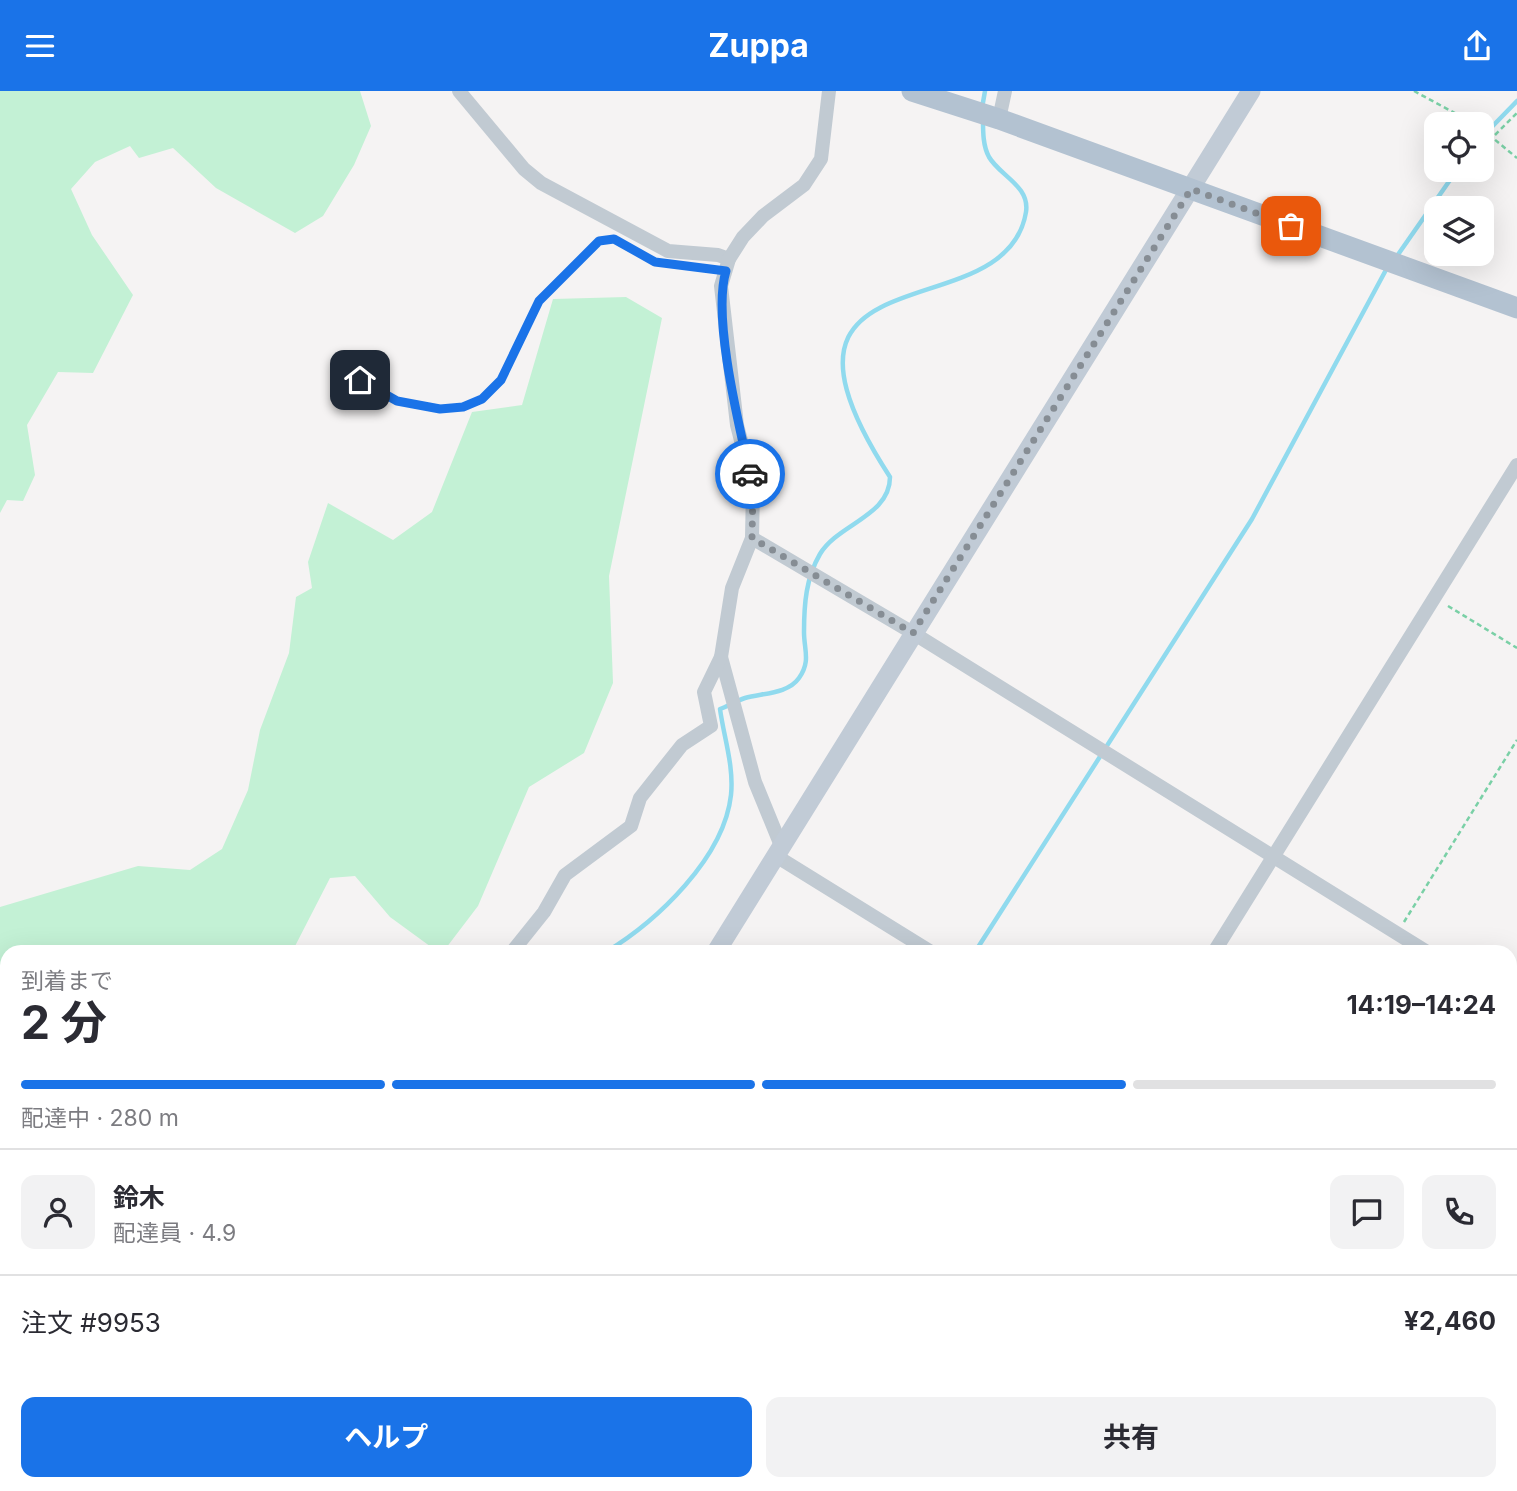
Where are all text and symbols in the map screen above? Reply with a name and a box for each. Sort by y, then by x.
text: Zuppa [708,26,809,65]
icon: menu [21,27,59,65]
icon: share [1458,27,1496,65]
map controls [1424,112,1494,266]
button: locate [1424,112,1494,182]
pin [1261,196,1321,256]
button: layers [1424,196,1494,266]
icon: bag [1272,207,1310,245]
pin [330,350,390,410]
icon: home [341,361,379,399]
courier [715,439,785,509]
icon: car [731,455,769,493]
text: 到着まで [21,967,113,995]
text: 14:19–14:24 [1346,989,1496,1020]
text: 2 分 [21,994,107,1050]
text: 配達中 · 280 m [21,1104,179,1132]
button: person [21,1175,95,1249]
button: chat [1330,1175,1404,1249]
button: phone [1422,1175,1496,1249]
text: 鈴木 [113,1182,165,1213]
text: 配達員 · 4.9 [113,1219,236,1247]
text: ¥2,460 [1404,1305,1496,1336]
text: 注文 #9953 [21,1307,161,1338]
button: ヘルプ [21,1397,752,1477]
button: 共有 [766,1397,1496,1477]

